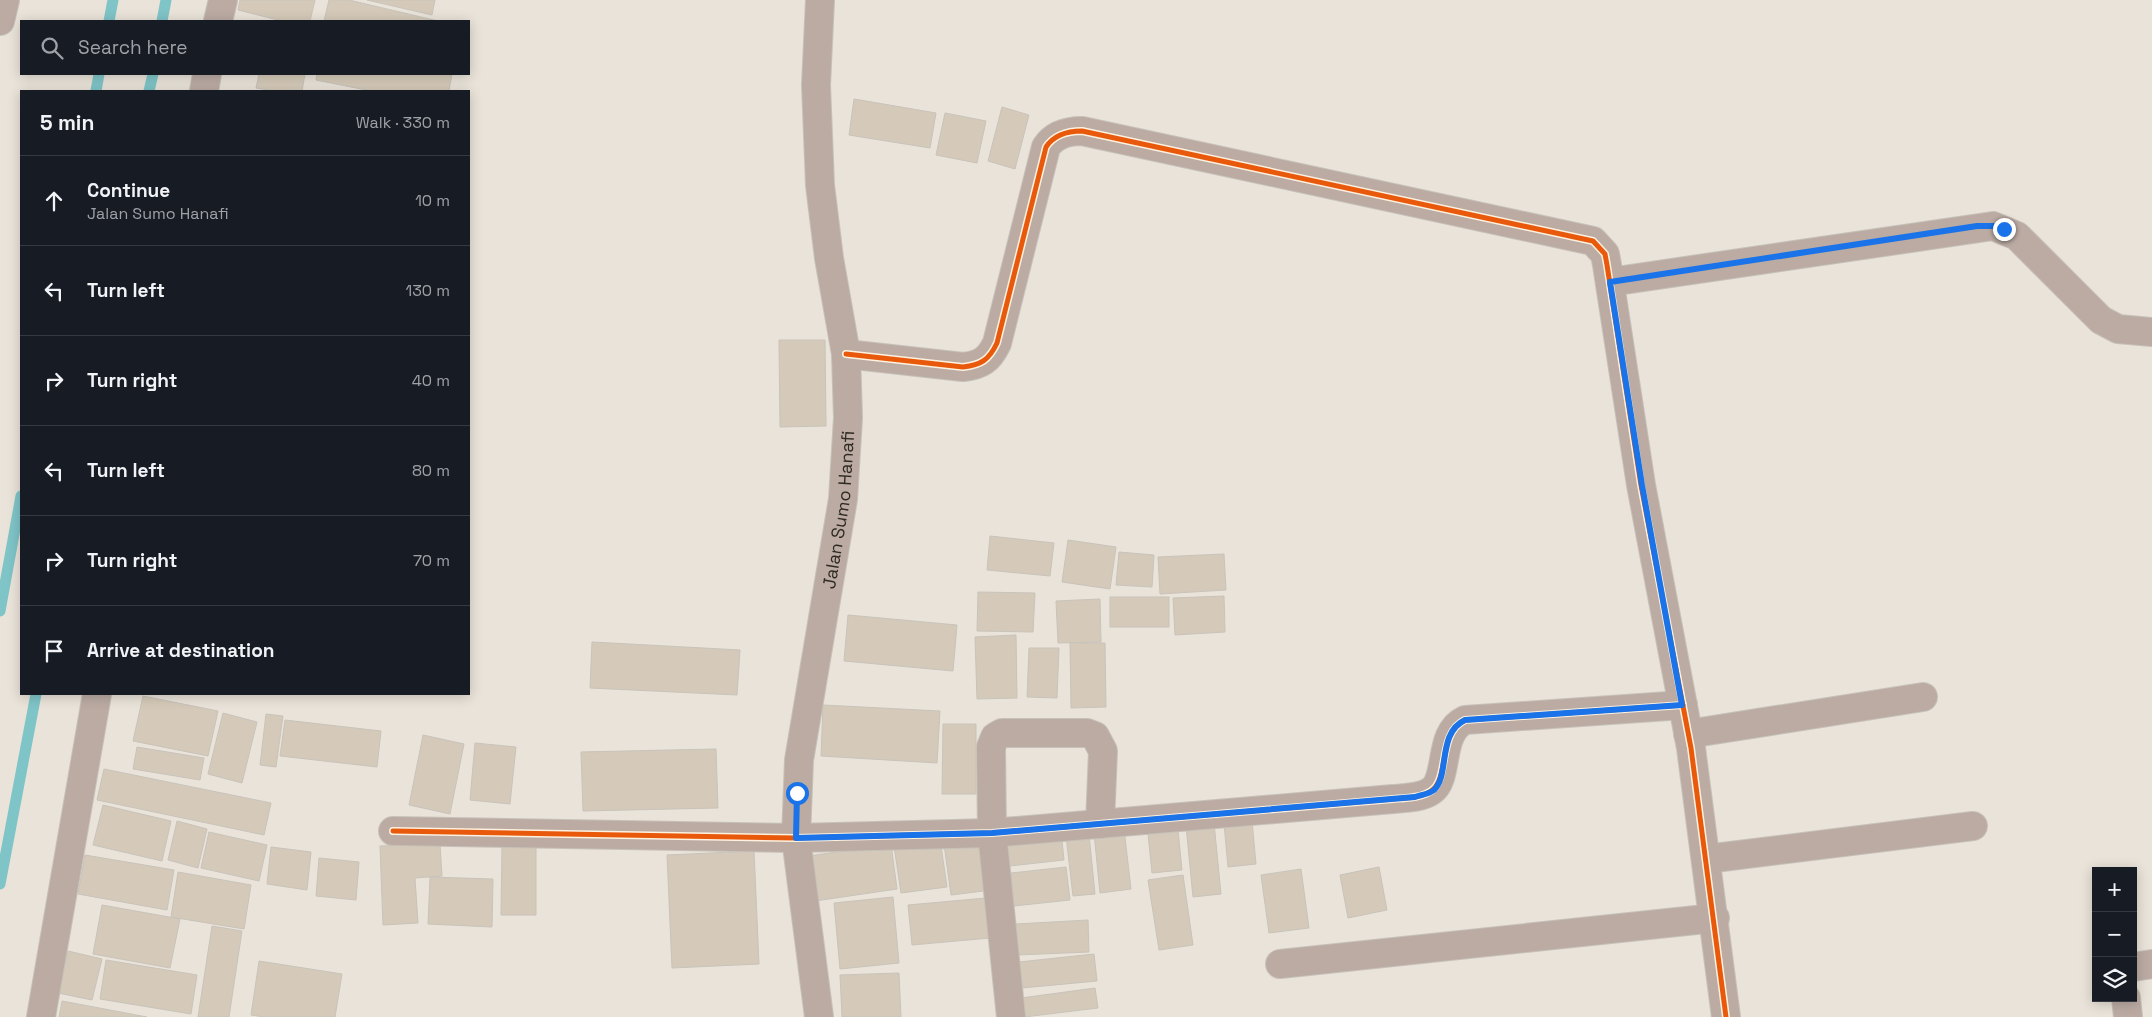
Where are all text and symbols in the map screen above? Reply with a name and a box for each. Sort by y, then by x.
search box [20,20,470,75]
icon: search [38,34,66,62]
text: Search here [78,35,188,60]
text: 5 min [40,109,94,136]
text: Walk · 330 m [356,112,450,133]
text: Continue [87,178,170,203]
icon: ahead [40,187,68,215]
text: 10 m [415,190,450,211]
text: Jalan Sumo Hanafi [87,203,229,224]
route end [1993,218,2016,241]
icon: left [40,277,68,305]
text: Turn left [87,278,165,303]
text: 130 m [406,280,450,301]
icon: right [40,367,68,395]
text: Turn right [87,368,177,393]
text: 40 m [412,370,450,391]
street label: Jalan Sumo Hanafi [817,430,859,591]
icon: left [40,457,68,485]
text: Turn left [87,458,165,483]
text: 80 m [412,460,450,481]
icon: right [40,547,68,575]
text: Turn right [87,548,177,573]
text: 70 m [413,550,450,571]
icon: arrive [40,637,68,665]
text: Arrive at destination [87,638,275,663]
route start [786,782,809,805]
map controls [2092,867,2137,1002]
button: + [2092,867,2137,912]
button: − [2092,912,2137,957]
button: layers [2092,957,2137,1002]

